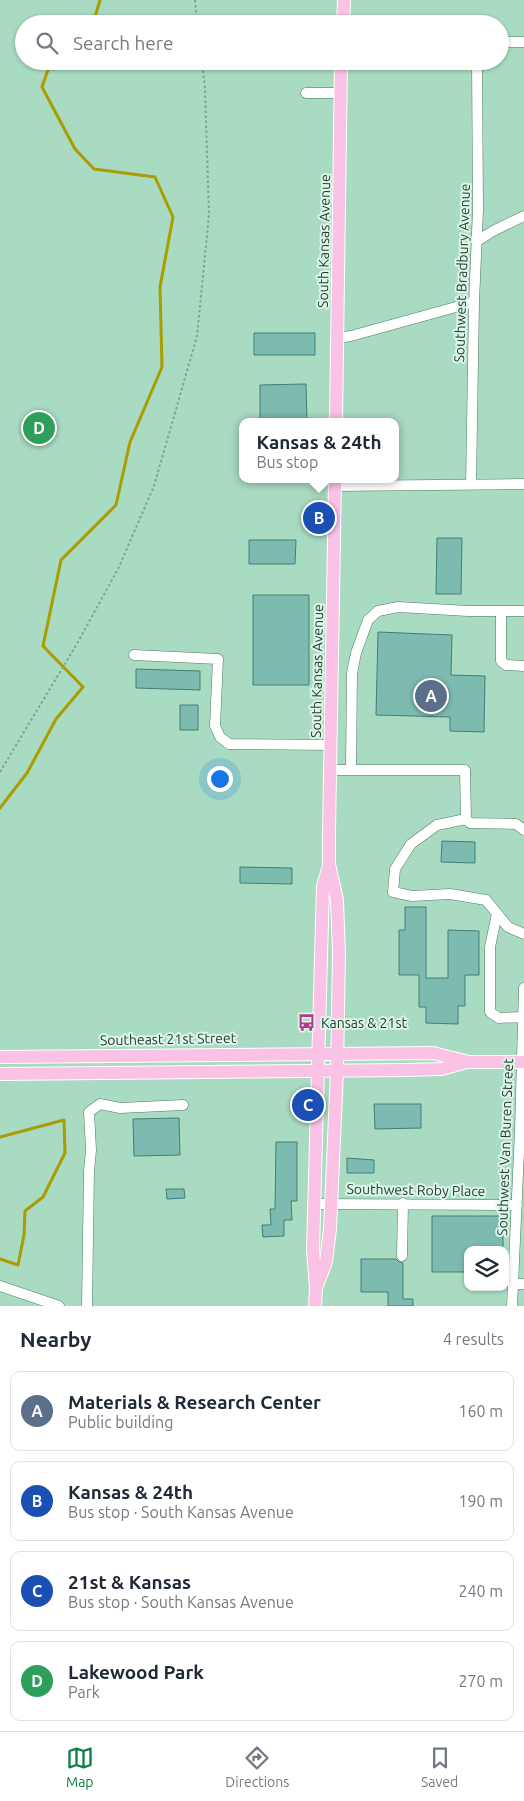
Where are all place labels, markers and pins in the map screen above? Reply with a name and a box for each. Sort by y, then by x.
pin: D [23,409,55,447]
pin: B [303,499,335,537]
pin: A [415,677,447,715]
bus stop icon: Kansas & 21st [297,1013,317,1033]
place label: Kansas & 21st [321,1015,407,1031]
pin: C [292,1086,324,1124]

